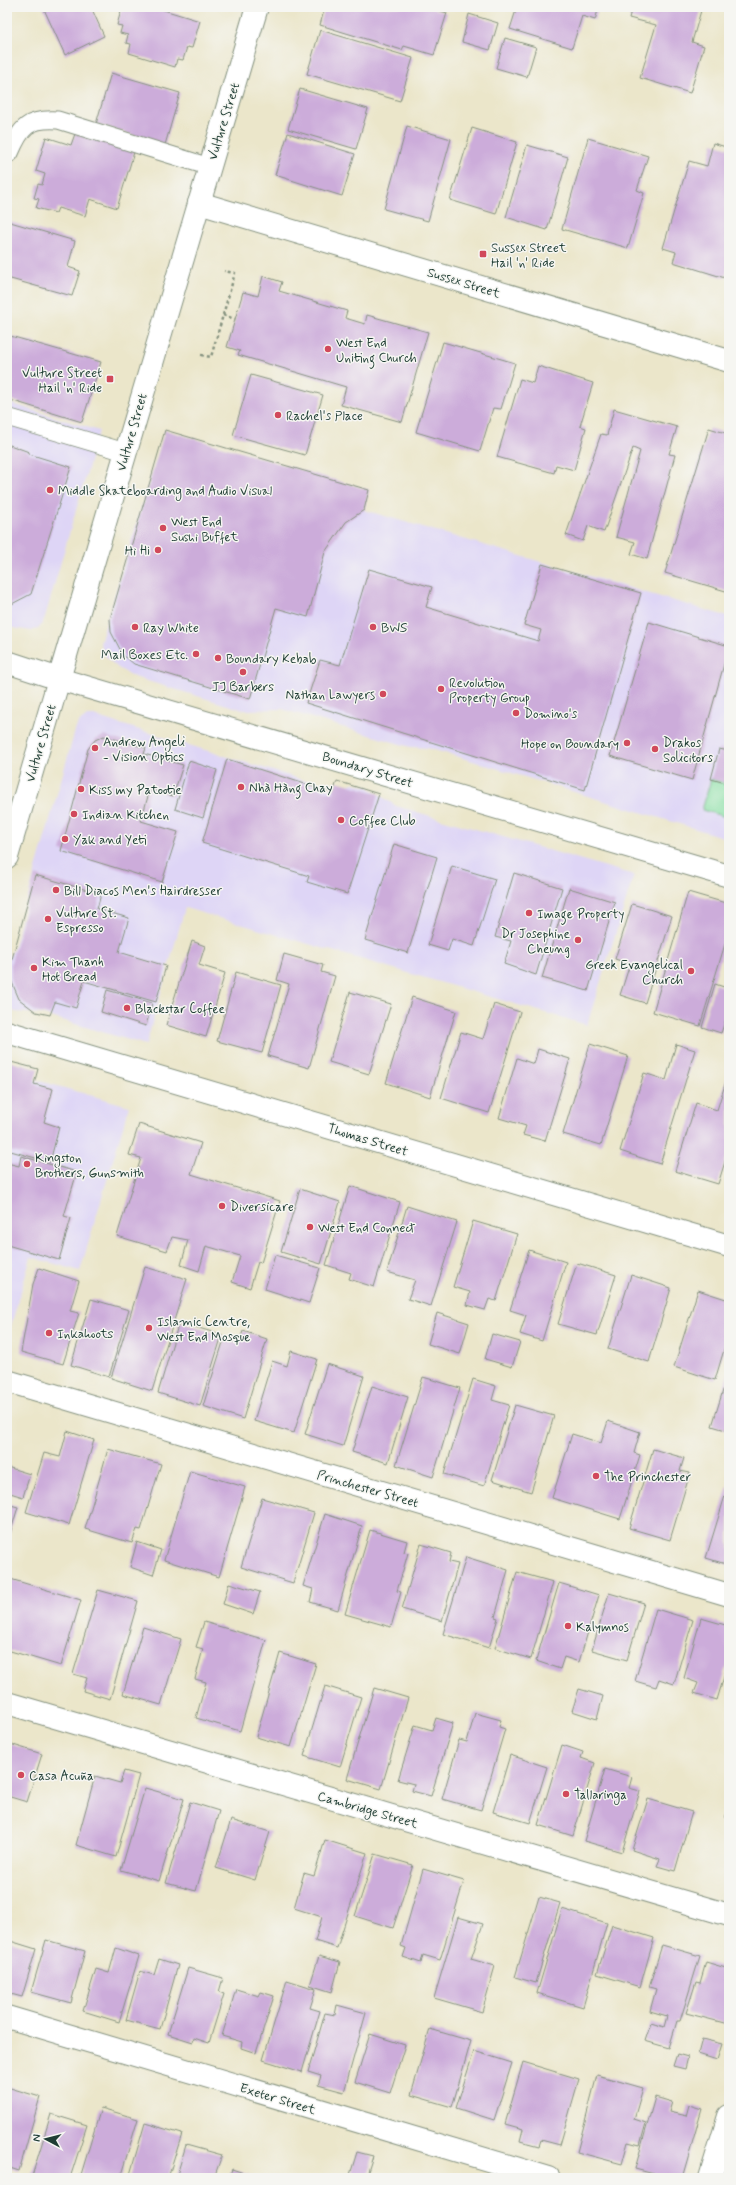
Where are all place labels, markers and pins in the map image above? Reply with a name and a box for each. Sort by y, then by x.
place label: Sussex Street Hail 'n' Ride [491,240,567,272]
marker: Sussex Street Hail 'n' Ride [478,249,488,259]
place label: West End Uniting Church [336,335,417,369]
marker: West End Uniting Church [323,344,333,354]
place label: Vulture Street Hail 'n' Ride [22,365,102,397]
marker: Vulture Street Hail 'n' Ride [105,374,115,384]
place label: Rachel's Place [286,408,363,425]
marker: Rachel's Place [273,410,283,420]
place label: Middle Skateboarding and Audio Visual [58,483,273,501]
marker: Middle Skateboarding and Audio Visual [45,485,55,495]
place label: West End Sushi Buffet [171,514,238,546]
marker: West End Sushi Buffet [158,523,168,533]
place label: Hi Hi [125,543,150,560]
marker: Hi Hi [153,545,163,555]
place label: Ray White [143,620,199,637]
place label: BWS [381,620,408,637]
marker: Ray White [130,622,140,632]
marker: BWS [368,622,378,632]
place label: Mail Boxes Etc. [101,647,188,664]
marker: Mail Boxes Etc. [191,649,201,659]
place label: Boundary Kebab [226,651,317,668]
marker: Boundary Kebab [213,653,223,663]
marker: JJ Barbers [238,667,248,677]
place label: Revolution Property Group [449,675,530,707]
place label: JJ Barbers [212,679,274,696]
marker: Revolution Property Group [436,684,446,694]
place label: Nathan Lawyers [286,687,375,704]
marker: Nathan Lawyers [378,689,388,699]
place label: Domino's [524,706,578,723]
marker: Domino's [511,708,521,718]
place label: Andrew Angeli - Vision Optics [103,734,186,766]
place label: Drakos Solicitors [663,735,713,767]
place label: Hope on Boundary [521,736,619,753]
marker: Hope on Boundary [622,738,632,748]
marker: Andrew Angeli - Vision Optics [90,743,100,753]
marker: Drakos Solicitors [650,744,660,754]
place label: Nhà Hàng Chay [249,780,333,799]
place label: Kiss my Patootie [89,782,182,799]
marker: Nhà Hàng Chay [236,782,246,792]
marker: Kiss my Patootie [76,784,86,794]
place label: Indian Kitchen [82,807,169,824]
marker: Indian Kitchen [69,809,79,819]
place label: Coffee Club [349,813,416,830]
marker: Coffee Club [336,815,346,825]
place label: Yak and Yeti [73,832,146,849]
marker: Yak and Yeti [60,834,70,844]
place label: Bill Diacos Men's Hairdresser [64,883,222,900]
marker: Bill Diacos Men's Hairdresser [51,885,61,895]
place label: Vulture St. Espresso [56,905,117,937]
place label: Image Property [537,906,624,925]
marker: Image Property [524,908,534,918]
marker: Vulture St. Espresso [43,914,53,924]
place label: Dr Josephine Cheung [501,926,570,958]
marker: Dr Josephine Cheung [573,935,583,945]
place label: Kim Thanh Hot Bread [42,954,104,986]
place label: Greek Evangelical Church [585,957,683,989]
marker: Kim Thanh Hot Bread [29,963,39,973]
marker: Greek Evangelical Church [686,966,696,976]
place label: Blackstar Coffee [135,1001,225,1018]
marker: Blackstar Coffee [122,1003,132,1013]
place label: Kingston Brothers, Gunsmith [35,1150,144,1182]
marker: Kingston Brothers, Gunsmith [22,1159,32,1169]
place label: Diversicare [230,1199,294,1216]
marker: Diversicare [217,1201,227,1211]
place label: West End Connect [318,1220,415,1237]
marker: West End Connect [305,1222,315,1232]
place label: Islamic Centre, West End Mosque [157,1314,250,1346]
marker: Islamic Centre, West End Mosque [144,1323,154,1333]
place label: Inkahoots [57,1326,113,1343]
marker: Inkahoots [44,1328,54,1338]
place label: The Princhester [604,1469,692,1486]
marker: The Princhester [591,1471,601,1481]
place label: Kalymnos [576,1619,629,1636]
marker: Kalymnos [563,1621,573,1631]
place label: Casa Acuña [29,1768,94,1785]
marker: Casa Acuña [16,1770,26,1780]
place label: Tallaringa [574,1787,627,1805]
marker: Tallaringa [561,1789,571,1799]

